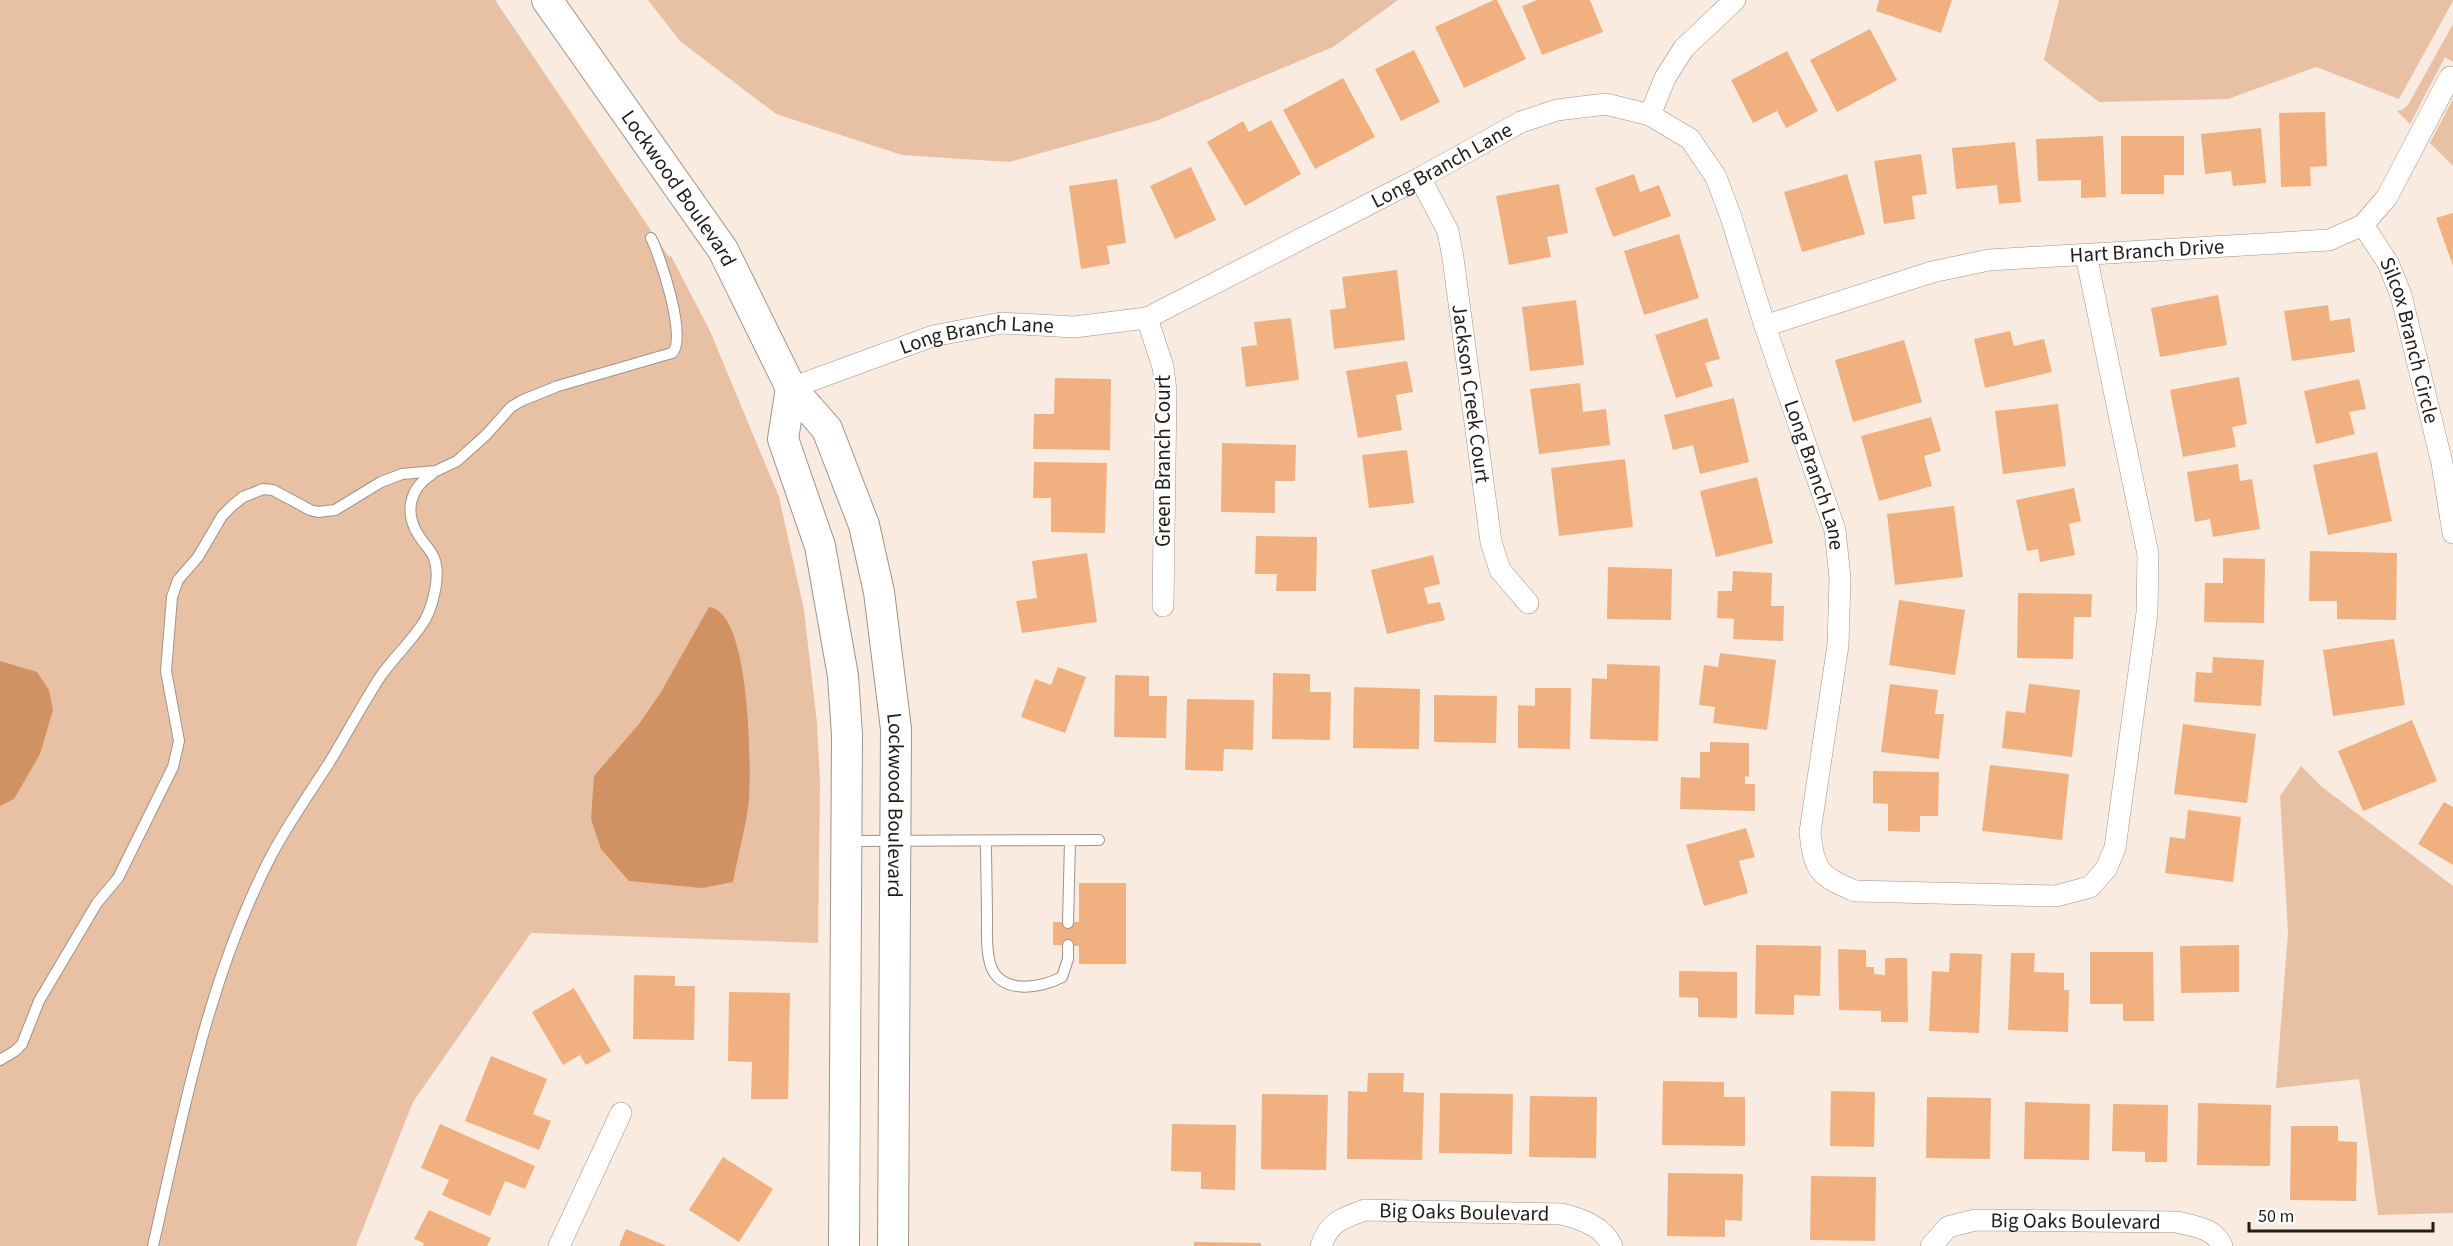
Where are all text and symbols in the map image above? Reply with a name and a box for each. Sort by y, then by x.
street label: Lockwood Boulevard [614,104,744,272]
street label: Long Branch Lane [1366,115,1518,216]
street label: Hart Branch Drive [2069,231,2225,270]
street label: Silcox Branch Circle [2372,252,2447,427]
street label: Jackson Creek Court [1444,302,1498,485]
street label: Long Branch Lane [895,308,1055,362]
street label: Green Branch Court [1148,375,1178,547]
street label: Long Branch Lane [1776,396,1852,552]
street label: Lockwood Boulevard [879,711,912,898]
street label: Big Oaks Boulevard [1379,1195,1550,1229]
scale bar [2249,1195,2434,1233]
text: 50 m [2258,1204,2294,1229]
street label: Big Oaks Boulevard [1990,1205,2161,1237]

